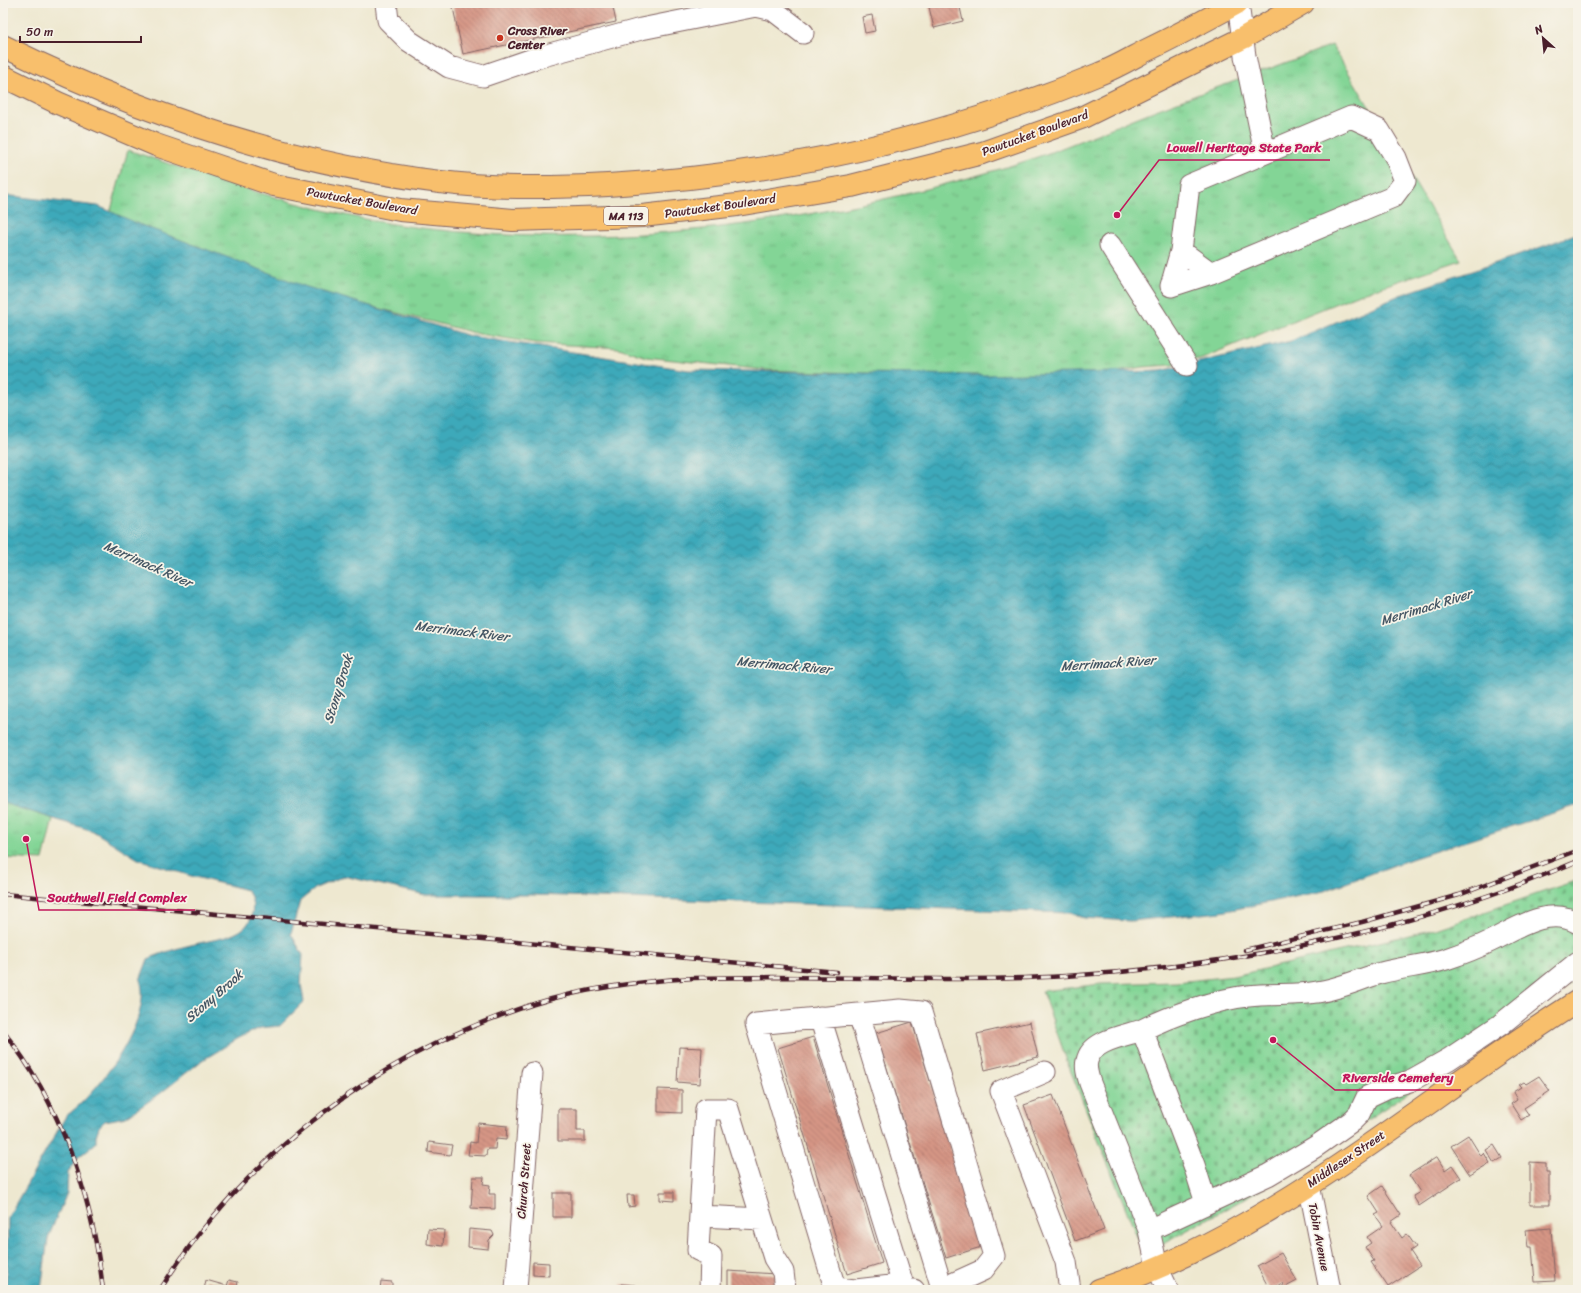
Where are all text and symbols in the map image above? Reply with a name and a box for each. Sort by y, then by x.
scale bar [20,18,141,44]
north arrow [1523,18,1563,58]
text: N [1530,19,1547,40]
place label: Cross River Center [507,20,568,56]
text: 50 m [26,21,53,43]
marker: Cross River Center [495,33,505,43]
street label: Pawtucket Boulevard [979,103,1092,162]
callout: Lowell Heritage State Park [1159,135,1330,160]
text: Lowell Heritage State Park [1167,136,1322,159]
street label: Pawtucket Boulevard [305,180,420,222]
street label: Pawtucket Boulevard [663,187,778,225]
road number: MA 113 [604,207,648,225]
water label: Merrimack River [100,534,198,595]
water label: Merrimack River [1378,581,1477,632]
water label: Merrimack River [414,614,513,648]
water label: Merrimack River [1060,648,1159,678]
water label: Merrimack River [736,649,835,681]
water label: Stony Brook [317,650,360,726]
callout: Southwell Field Complex [39,885,195,910]
text: Southwell Field Complex [46,886,187,909]
water label: Stony Brook [180,963,250,1028]
callout: Riverside Cemetery [1335,1065,1461,1090]
text: Riverside Cemetery [1342,1066,1454,1089]
street label: Middlesex Street [1302,1124,1390,1194]
street label: Church Street [510,1142,538,1220]
street label: Tobin Avenue [1302,1201,1336,1273]

